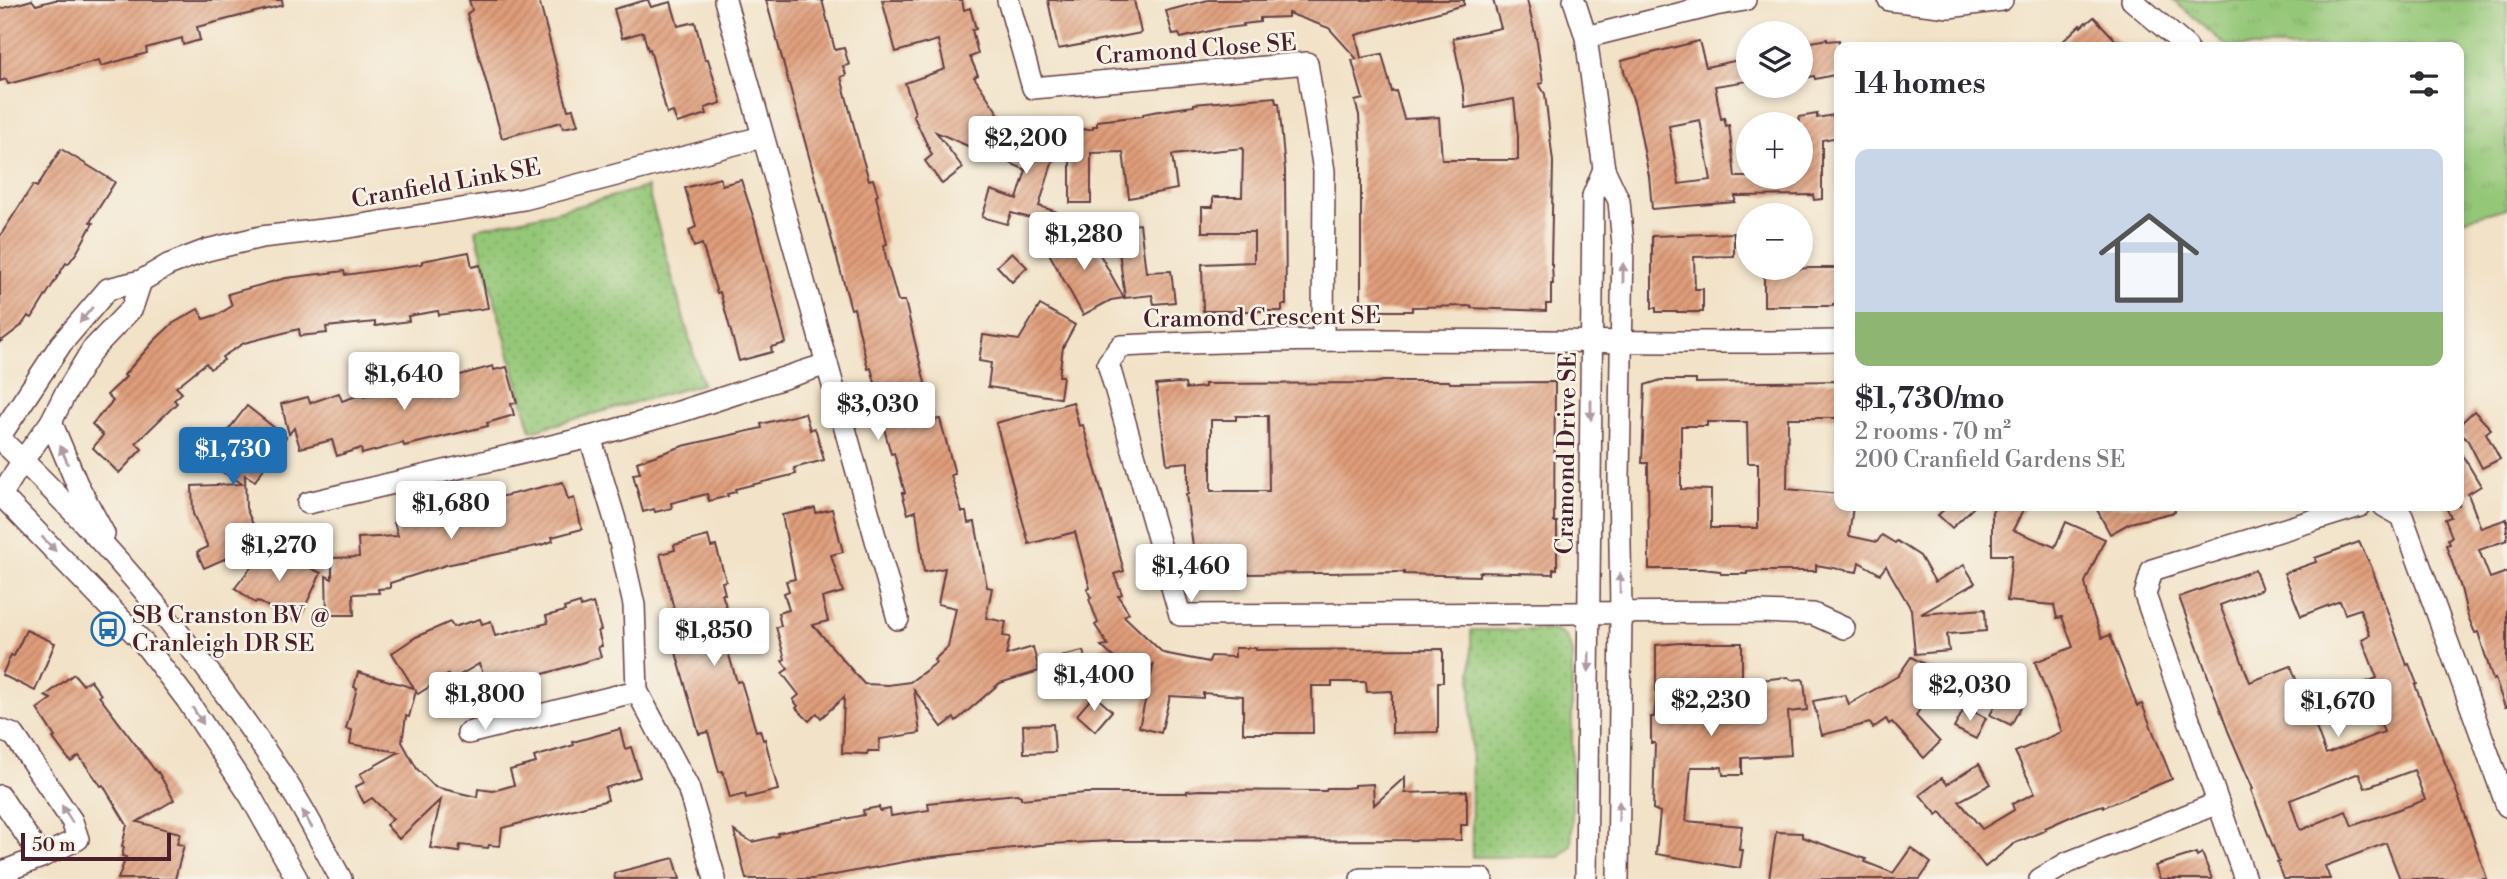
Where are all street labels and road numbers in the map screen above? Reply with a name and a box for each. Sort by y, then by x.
street label: Cramond Close SE [1095,28,1298,72]
street label: Cranfield Link SE [349,153,543,215]
street label: Cramond Crescent SE [1143,301,1381,335]
street label: Cramond Drive SE [1550,351,1584,555]

